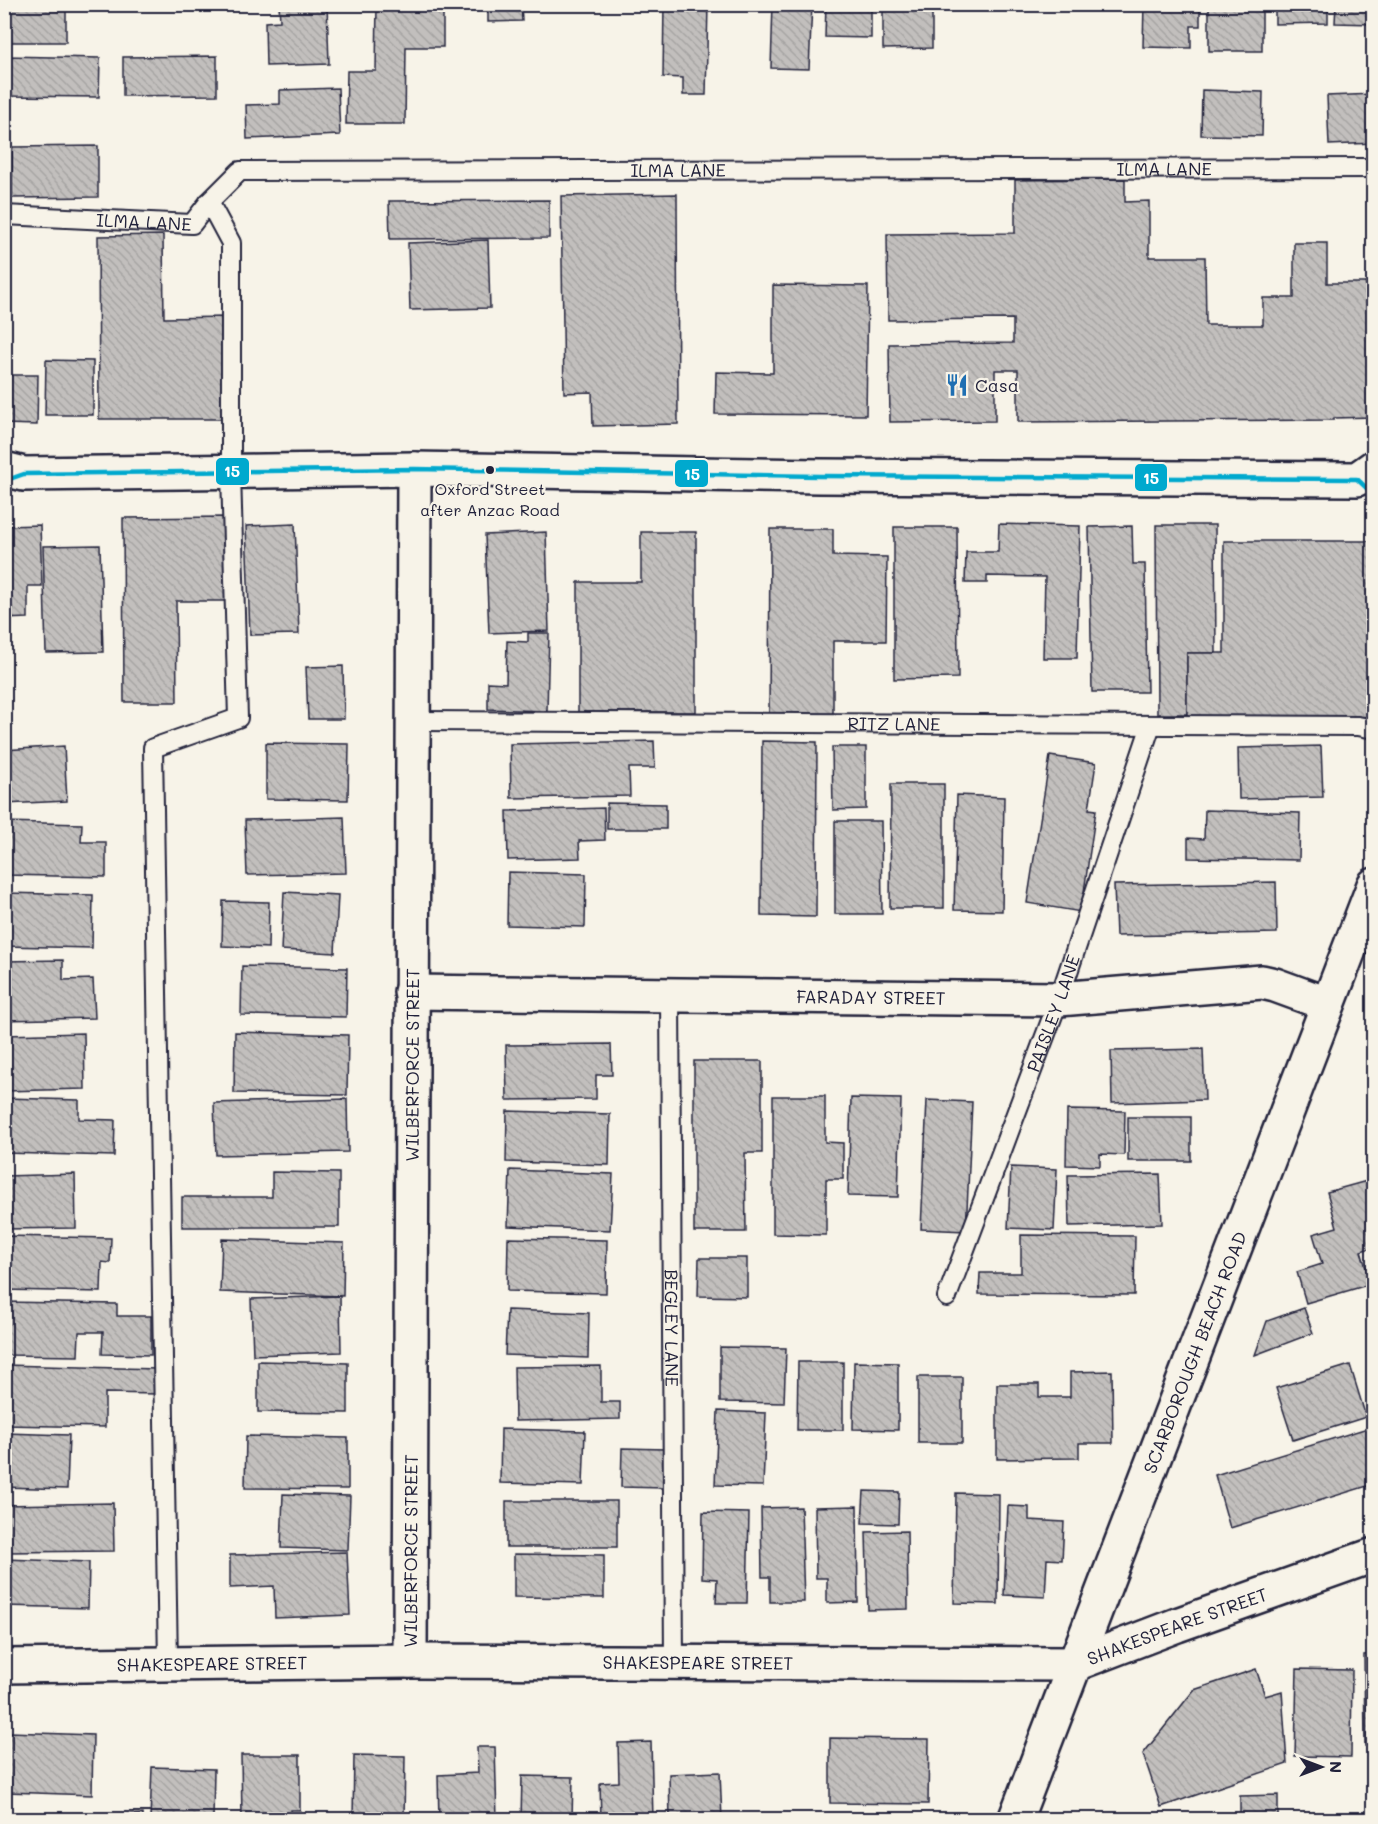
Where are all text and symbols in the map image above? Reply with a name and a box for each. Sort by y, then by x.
street label: ILMA LANE [1116,156,1212,181]
street label: ILMA LANE [630,158,726,182]
street label: ILMA LANE [96,207,192,236]
restaurant icon: Casa [944,372,970,398]
place label: Casa [975,373,1019,397]
line badge: 15 [215,457,250,486]
line badge: 15 [674,459,709,488]
text: 15 [224,460,240,481]
text: 15 [684,463,700,484]
line badge: 15 [1134,463,1168,492]
marker: Oxford Street after Anzac Road [484,464,496,476]
text: 15 [1143,467,1159,488]
place label: Oxford Street after Anzac Road [420,478,560,520]
street label: RITZ LANE [847,711,941,736]
street label: PAISLEY LANE [1021,951,1085,1075]
street label: WILBERFORCE STREET [400,968,424,1162]
street label: FARADAY STREET [796,984,946,1010]
street label: SCARBOROUGH BEACH ROAD [1137,1228,1252,1477]
street label: BEGLEY LANE [660,1269,684,1387]
street label: WILBERFORCE STREET [398,1454,423,1648]
street label: SHAKESPEARE STREET [1083,1582,1271,1670]
street label: SHAKESPEARE STREET [116,1650,307,1677]
street label: SHAKESPEARE STREET [603,1650,793,1675]
north arrow [1291,1737,1351,1797]
text: N [1326,1761,1347,1773]

